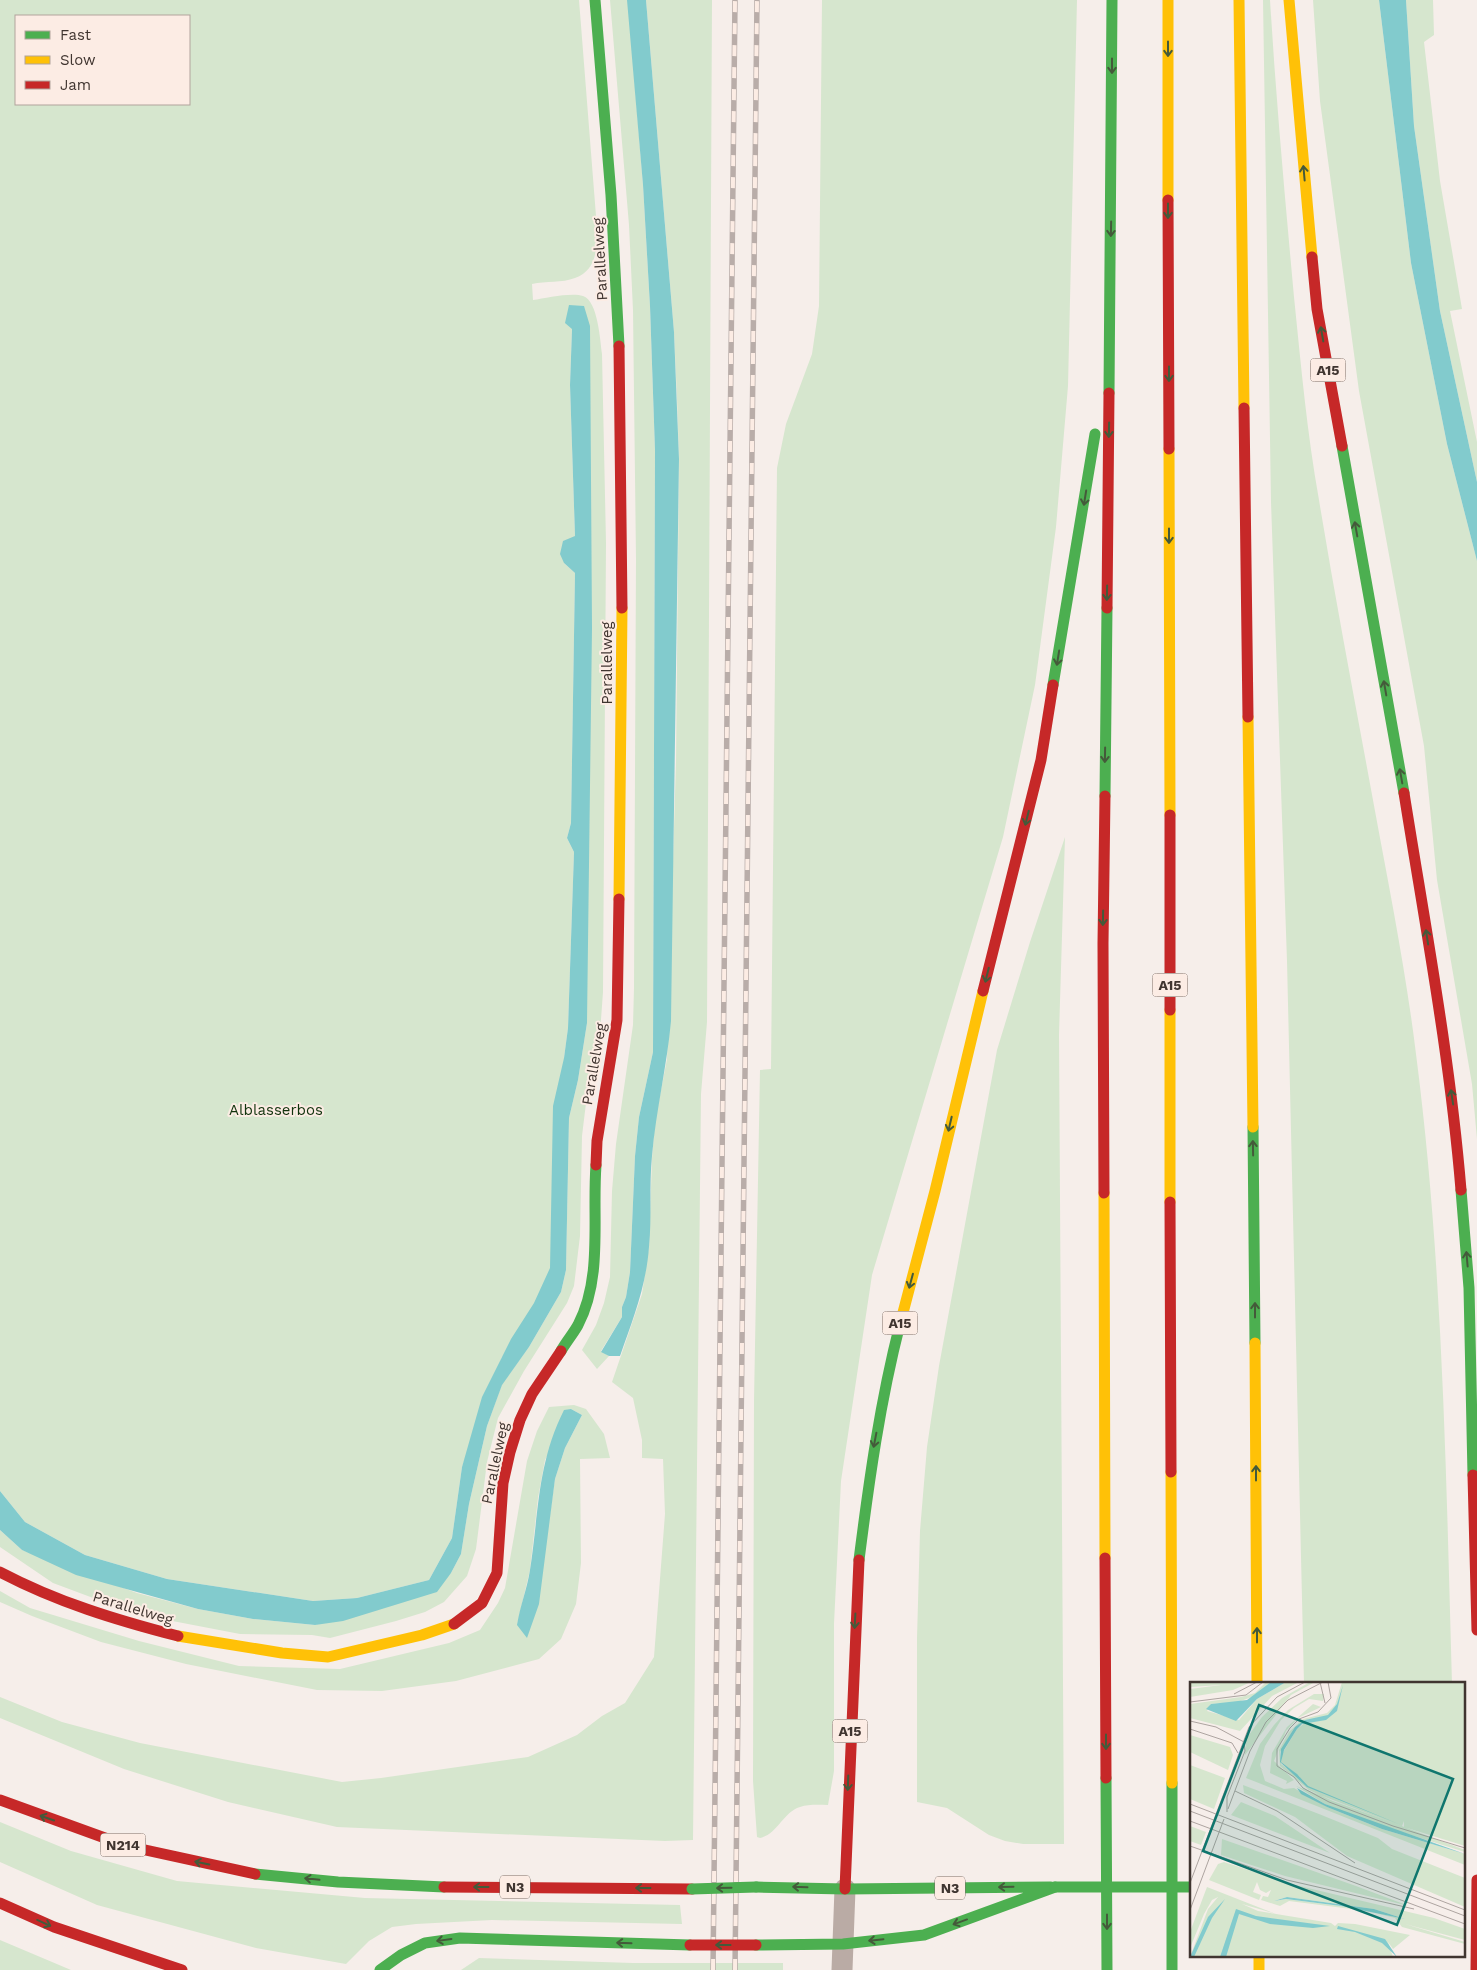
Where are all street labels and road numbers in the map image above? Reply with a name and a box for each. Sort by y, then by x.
street label: Parallelweg [589,217,611,301]
road number: A15 [1310,358,1346,382]
street label: Parallelweg [598,621,616,705]
road number: A15 [1152,974,1188,996]
street label: Parallelweg [578,1021,610,1107]
road number: A15 [882,1312,918,1335]
street label: Parallelweg [478,1420,512,1506]
street label: Parallelweg [91,1587,175,1629]
road number: A15 [832,1720,868,1742]
road number: N214 [100,1834,146,1856]
road number: N3 [500,1875,530,1898]
road number: N3 [935,1876,965,1900]

